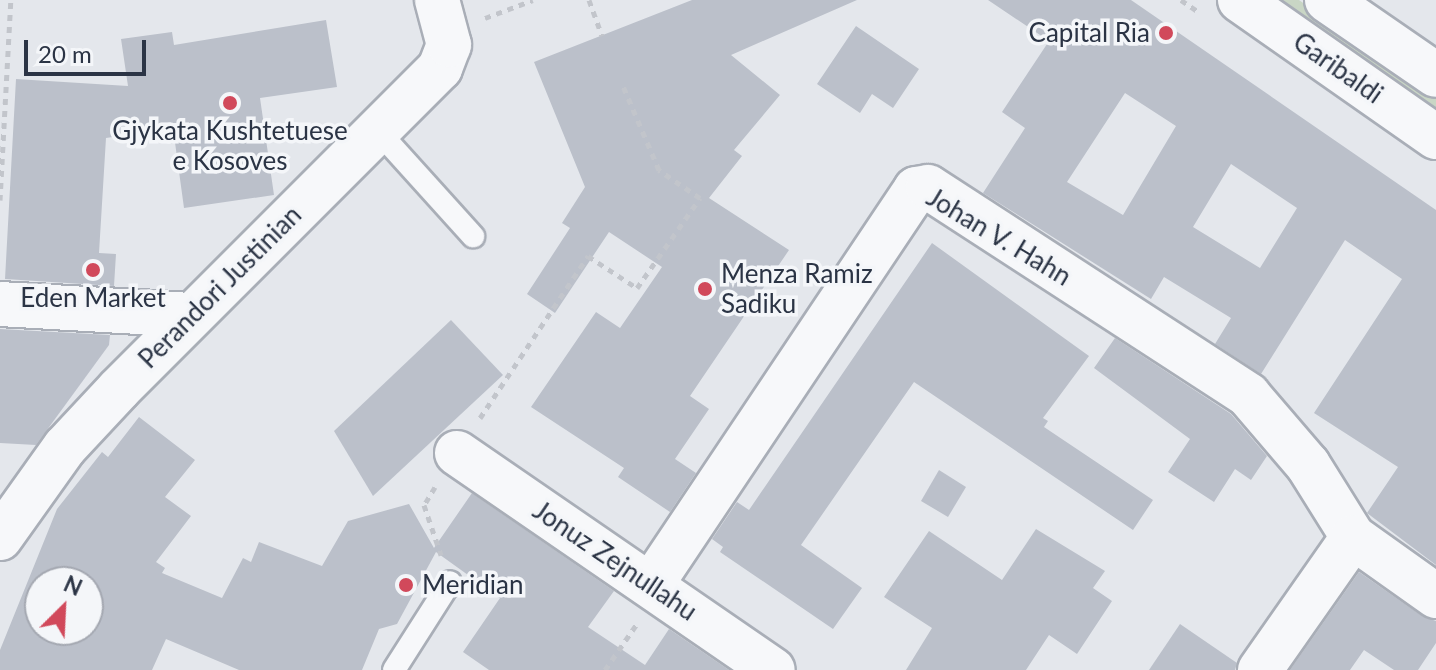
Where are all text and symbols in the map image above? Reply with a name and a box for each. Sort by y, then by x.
place label: Capital Ria [1029,17,1150,49]
scale bar [28,24,150,74]
marker: Capital Ria [1157,24,1175,42]
street label: Garibaldi [1287,26,1389,110]
text: 20 m [38,39,92,68]
marker: Gjykata Kushtetuese e Kosoves [221,94,239,112]
place label: Gjykata Kushtetuese e Kosoves [112,115,348,176]
street label: Johan V. Hahn [921,181,1077,293]
street label: Perandori Justinian [132,199,308,375]
place label: Menza Ramiz Sadiku [721,258,873,320]
marker: Eden Market [84,261,102,279]
marker: Menza Ramiz Sadiku [696,280,714,298]
place label: Eden Market [20,282,166,314]
street label: Jonuz Zejnullahu [527,495,703,627]
north arrow [24,566,104,646]
place label: Meridian [422,569,523,601]
text: N [60,570,86,601]
marker: Meridian [397,576,415,594]

